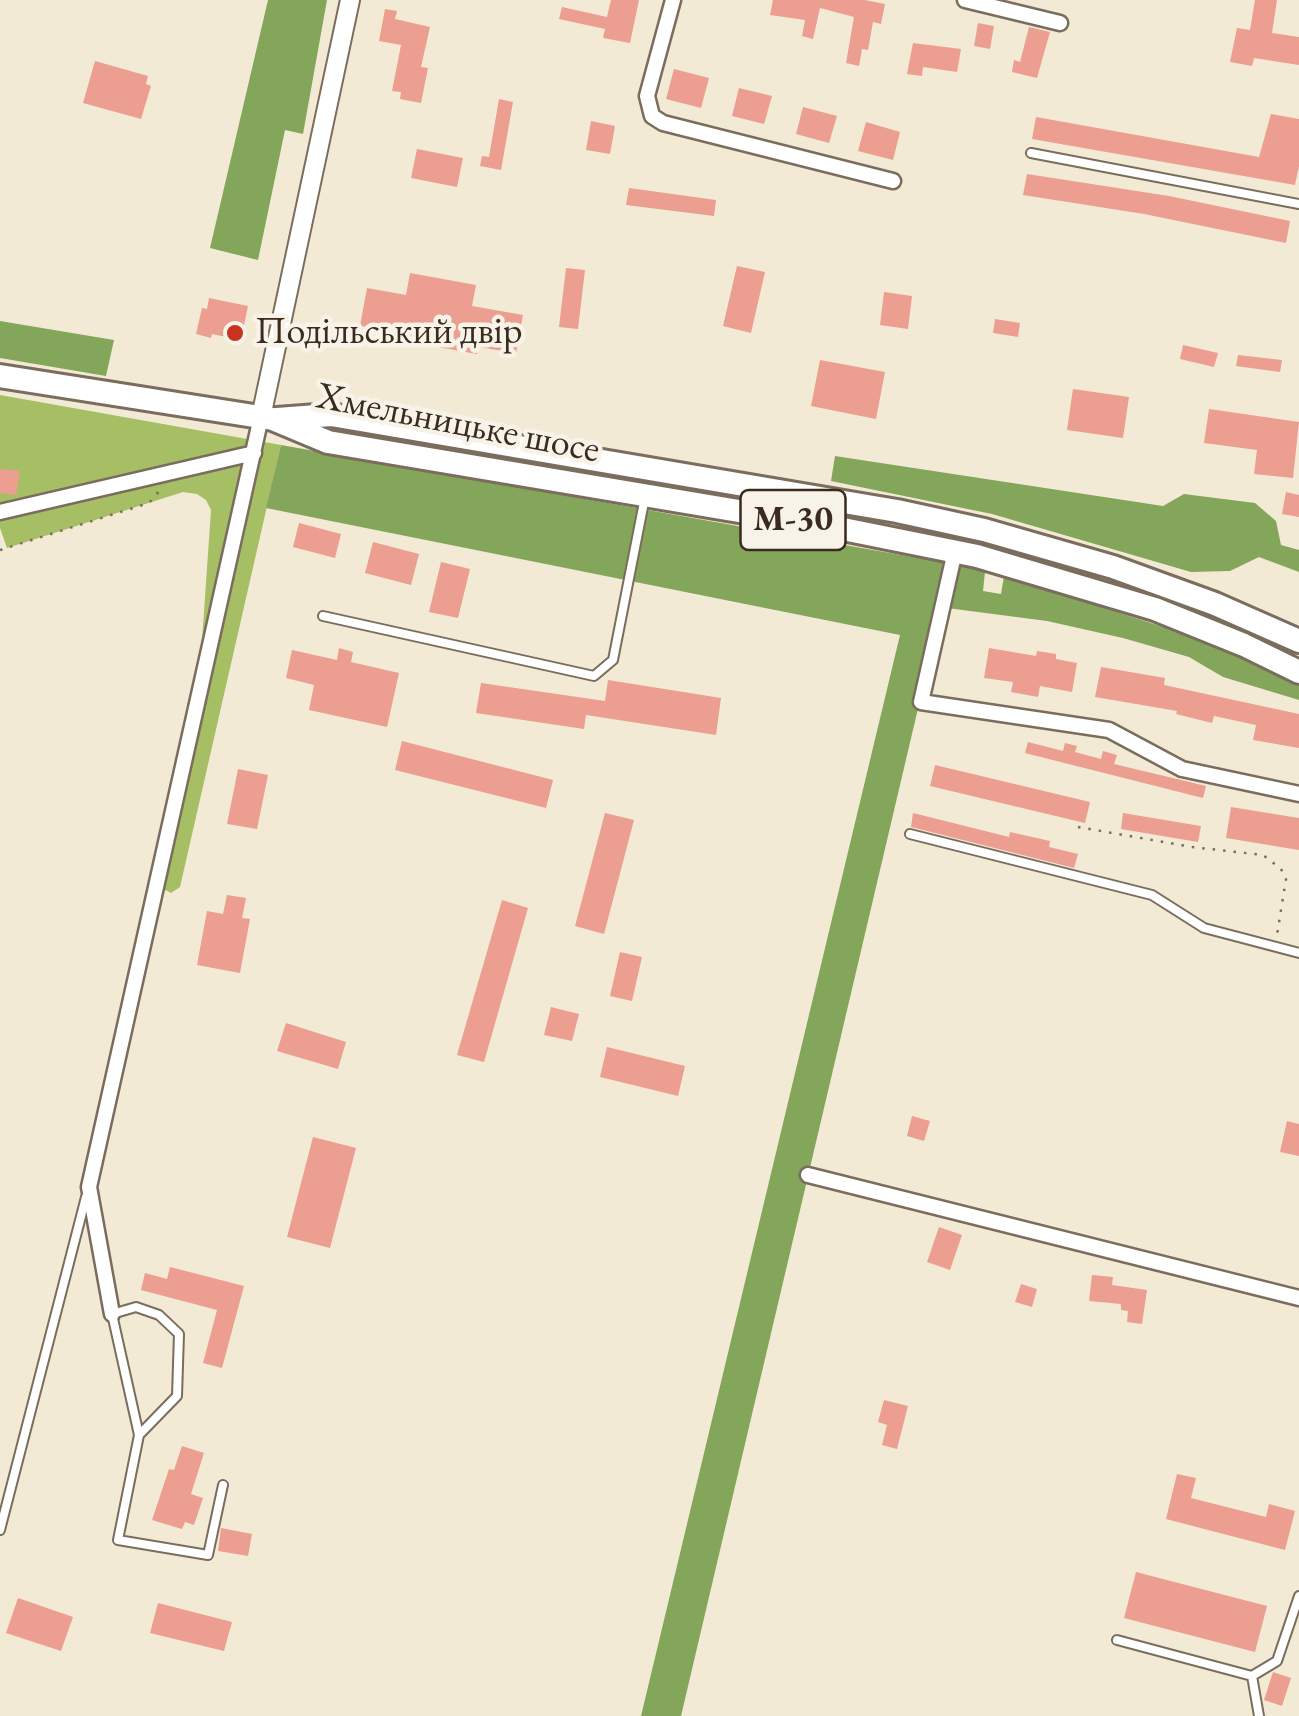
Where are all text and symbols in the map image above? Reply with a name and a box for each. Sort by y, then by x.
place label: Подільський двір [255,310,523,356]
marker: Подільський двір [224,322,246,344]
street label: Хмельницьке шосе [313,374,603,474]
road number: М-30 [740,490,846,550]

